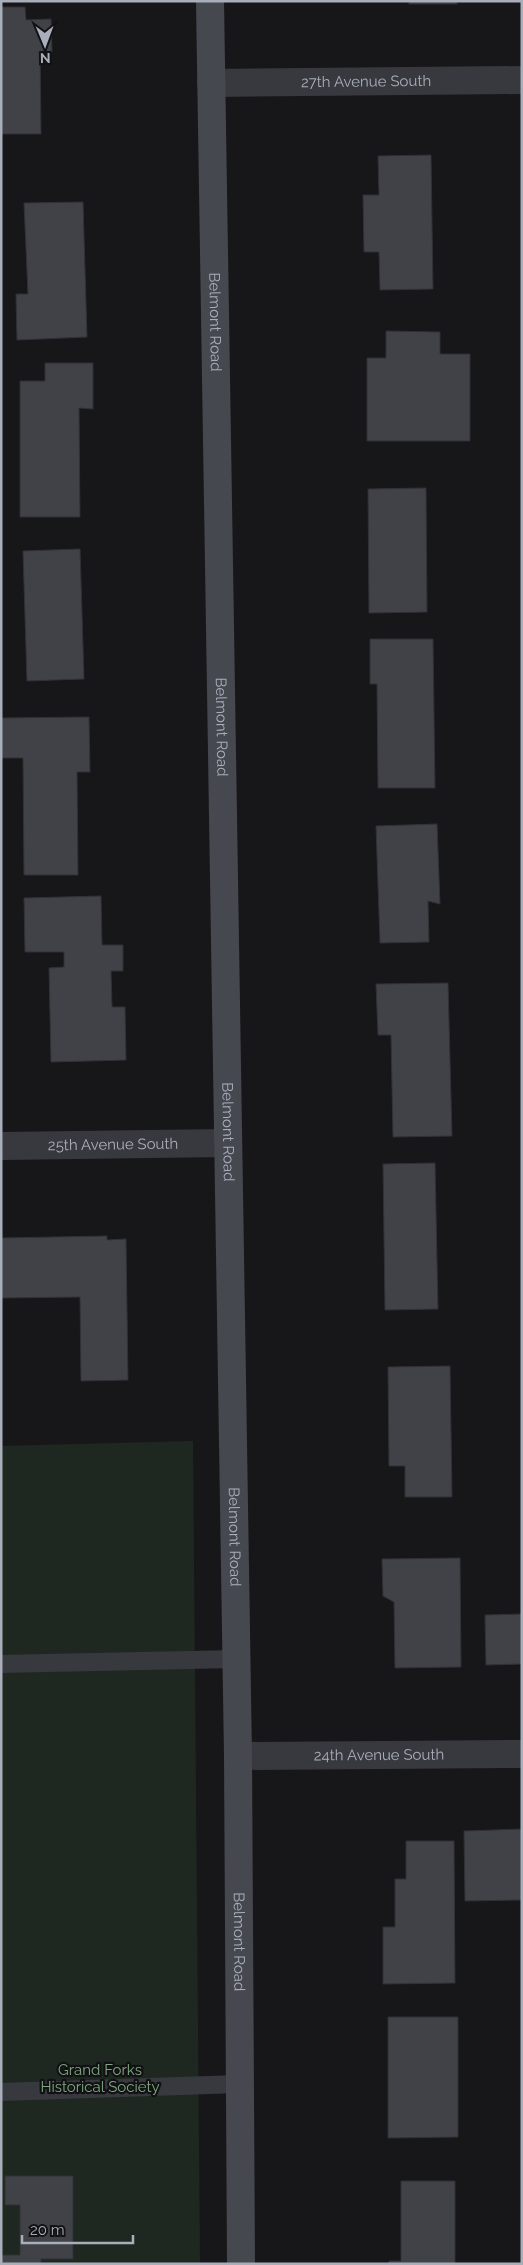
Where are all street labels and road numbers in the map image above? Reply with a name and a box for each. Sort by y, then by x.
street label: 27th Avenue South [301,72,431,91]
street label: Belmont Road [205,272,225,372]
street label: Belmont Road [212,677,231,777]
street label: Belmont Road [218,1082,238,1182]
street label: 25th Avenue South [48,1135,178,1154]
street label: Belmont Road [225,1487,244,1587]
street label: 24th Avenue South [314,1746,444,1764]
street label: Belmont Road [230,1892,248,1991]

